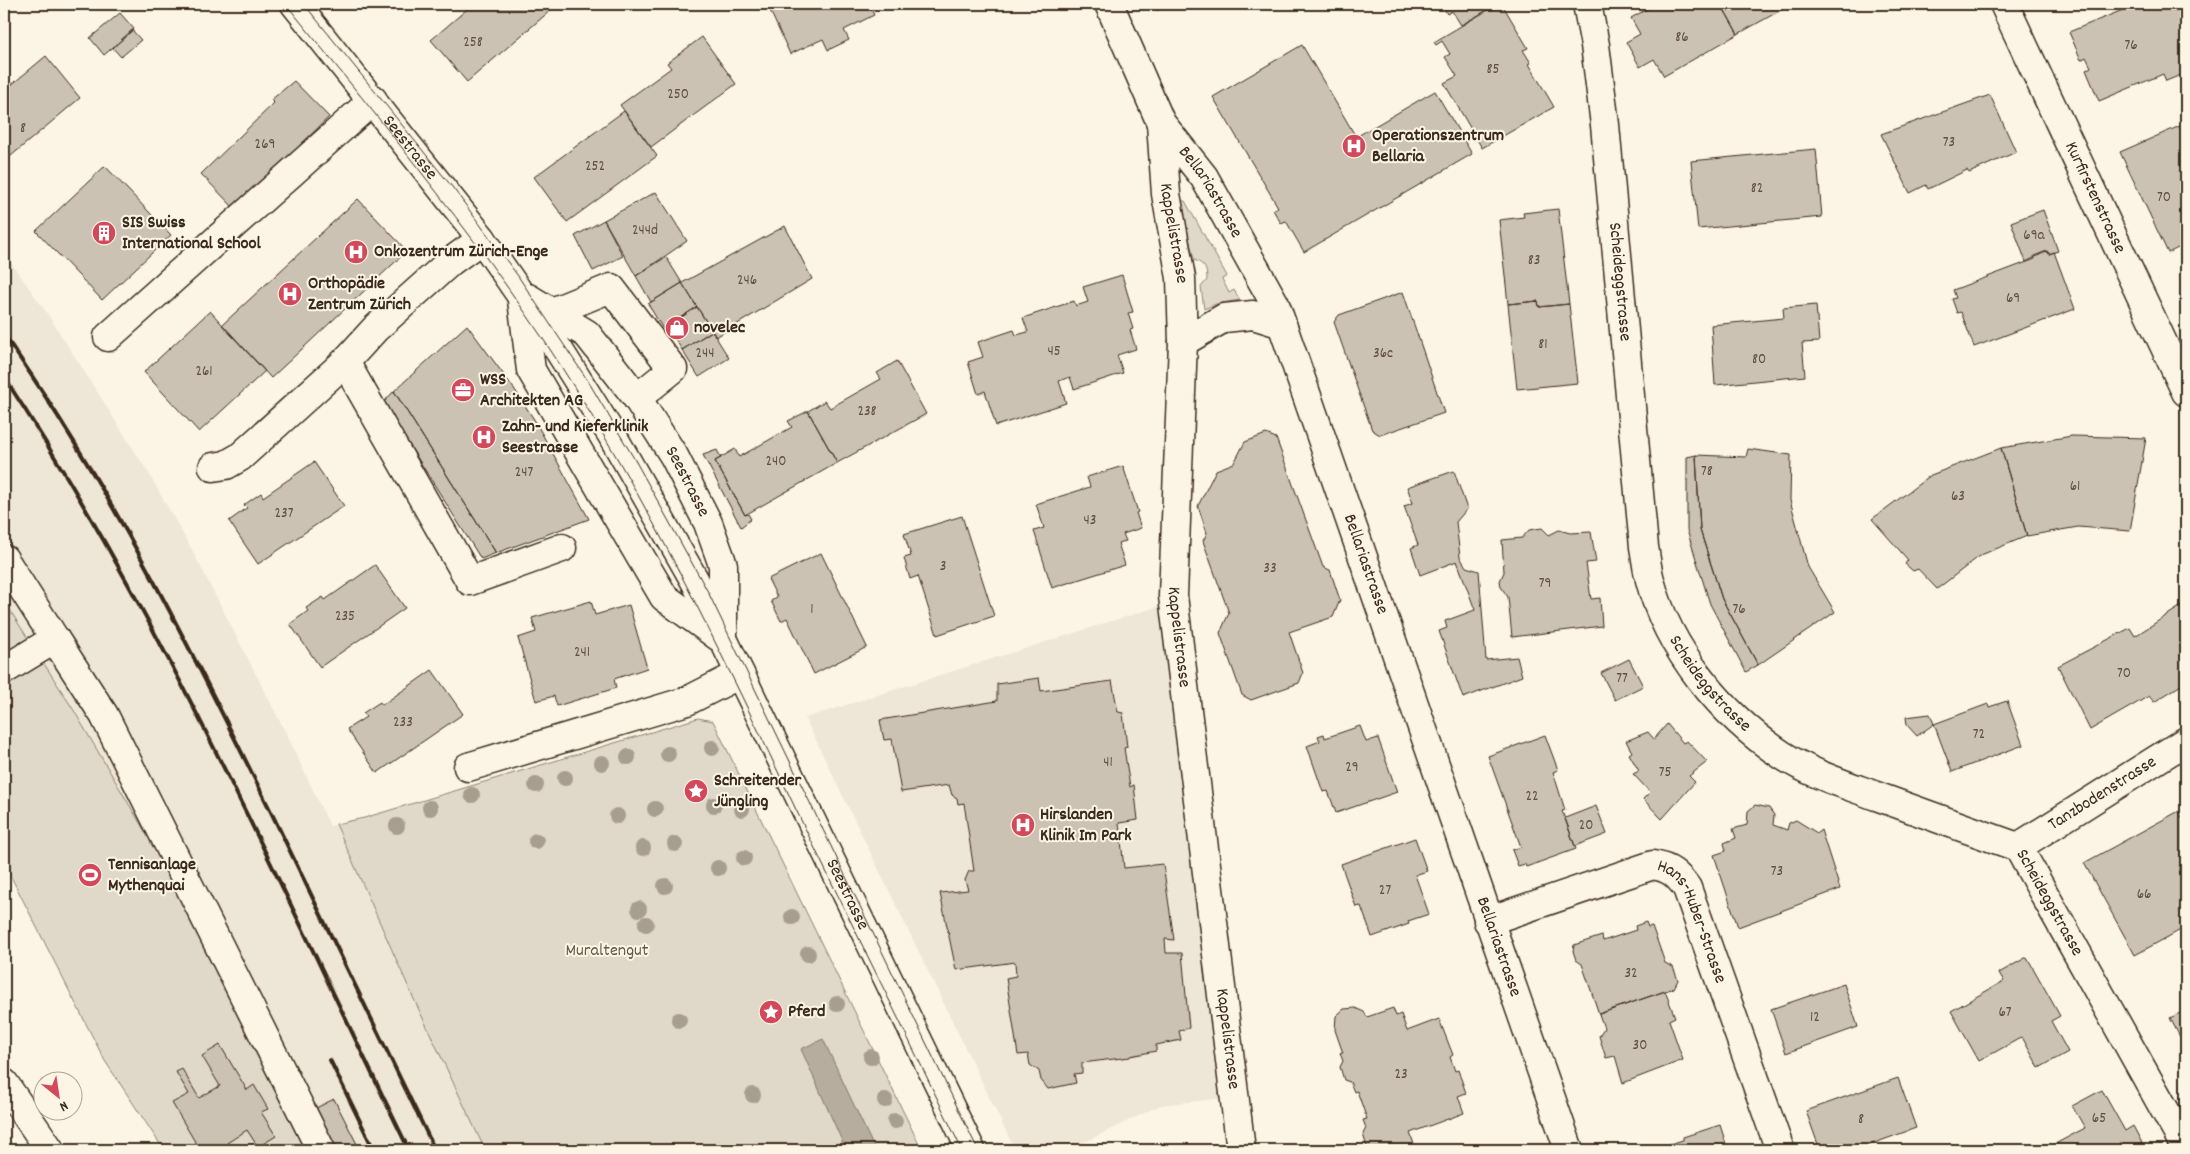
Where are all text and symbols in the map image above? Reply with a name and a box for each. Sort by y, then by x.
house number: 86 [1675,27,1689,49]
house number: 258 [463,32,483,54]
house number: 76 [2124,35,2138,57]
house number: 85 [1487,59,1500,81]
house number: 250 [667,84,689,106]
street label: Seestrasse [376,110,443,186]
house number: 8 [20,118,26,140]
place label: Operationszentrum Bellaria [1372,124,1504,170]
house number: 73 [1943,132,1955,154]
hospital icon: Operationszentrum Bellaria [1341,133,1367,159]
house number: 269 [255,134,275,156]
street label: Kurfirstenstrasse [2058,138,2132,258]
street label: Bellariastrasse [1172,141,1248,243]
house number: 252 [585,156,605,178]
house number: 82 [1751,178,1763,200]
street label: Kappelistrasse [1153,182,1194,284]
house number: 70 [2157,187,2171,209]
place label: SIS Swiss International School [122,211,261,257]
building icon: SIS Swiss International School [91,220,117,246]
house number: 244d [632,220,658,242]
street label: Scheideggstrasse [1602,221,1637,343]
house number: 69a [2023,225,2046,247]
hospital icon: Onkozentrum Zürich-Enge [343,239,369,265]
place label: Onkozentrum Zürich-Enge [374,240,548,265]
house number: 83 [1528,250,1540,272]
house number: 246 [737,270,757,292]
place label: Orthopädie Zentrum Zürich [308,272,411,318]
hospital icon: Orthopädie Zentrum Zürich [277,281,303,307]
house number: 69 [2006,288,2020,310]
shop icon: novelec [664,315,690,341]
place label: novelec [694,316,745,341]
house number: 81 [1538,334,1548,356]
house number: 45 [1047,341,1061,363]
house number: 244 [695,343,715,365]
house number: 36c [1373,343,1393,365]
house number: 80 [1752,349,1766,371]
house number: 261 [195,361,213,383]
place label: WSS Architekten AG [480,368,583,414]
office icon: WSS Architekten AG [450,377,476,403]
house number: 238 [857,401,877,423]
place label: Zahn- und Kieferklinik Seestrasse [502,415,649,461]
hospital icon: Zahn- und Kieferklinik Seestrasse [471,424,497,450]
street label: Seestrasse [658,441,716,521]
house number: 240 [766,451,786,473]
house number: 78 [1701,461,1713,483]
house number: 247 [515,462,534,484]
house number: 61 [2070,476,2080,498]
house number: 63 [1951,486,1965,508]
house number: 237 [275,503,294,525]
house number: 43 [1084,510,1096,532]
street label: Bellariastrasse [1337,511,1394,618]
house number: 3 [940,556,946,578]
house number: 33 [1263,558,1277,580]
house number: 79 [1539,573,1551,595]
street label: Kappelistrasse [1160,586,1197,689]
house number: 1 [810,599,814,621]
house number: 76 [1732,599,1746,621]
house number: 235 [335,606,355,628]
street label: Scheideggstrasse [1662,631,1756,739]
house number: 241 [574,642,590,664]
house number: 70 [2117,663,2131,685]
house number: 77 [1616,668,1628,690]
house number: 233 [393,712,413,734]
house number: 72 [1973,724,1985,746]
street label: Tanzbodenstrasse [2044,750,2162,837]
house number: 41 [1103,752,1113,774]
house number: 29 [1345,757,1359,779]
house number: 75 [1659,762,1671,784]
place label: Schreitender Jüngling [714,769,802,815]
place icon: Schreitender Jüngling [683,778,709,804]
house number: 22 [1525,786,1539,808]
place label: Hirslanden Klinik Im Park [1040,803,1132,849]
hospital icon: Hirslanden Klinik Im Park [1010,812,1036,838]
house number: 20 [1579,815,1593,837]
street label: Scheideggstrasse [2009,845,2089,961]
place label: Tennisanlage Mythenquai [108,853,196,899]
street label: Hans-Huber-Strasse [1654,854,1732,987]
street label: Seestrasse [819,855,875,934]
house number: 73 [1771,861,1783,883]
sports icon: Tennisanlage Mythenquai [77,862,103,888]
house number: 27 [1379,880,1391,902]
house number: 66 [2137,884,2151,906]
street label: Bellariastrasse [1469,893,1527,1000]
park label: Muraltengut [566,939,649,964]
house number: 32 [1624,963,1638,985]
street label: Kappelistrasse [1209,987,1246,1091]
place icon: Pferd [758,999,784,1025]
place label: Pferd [788,1000,826,1025]
house number: 67 [1998,1002,2012,1024]
house number: 12 [1810,1007,1820,1029]
house number: 30 [1633,1035,1647,1057]
house number: 23 [1394,1064,1408,1086]
north arrow [32,1072,82,1122]
text: N [55,1095,71,1116]
house number: 65 [2092,1108,2106,1130]
house number: 8 [1858,1109,1864,1131]

